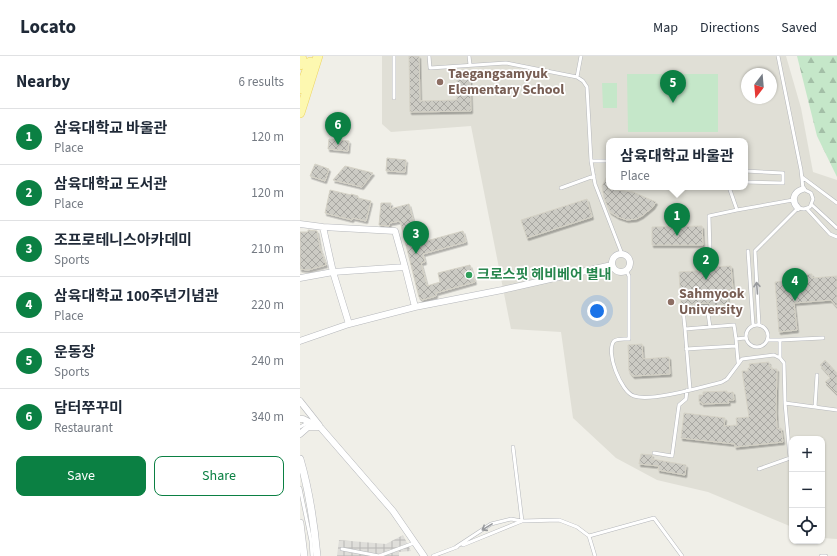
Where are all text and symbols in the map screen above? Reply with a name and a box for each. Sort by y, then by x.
text: Locato [20,14,76,41]
text: Map [653,18,678,38]
text: Directions [700,18,759,38]
text: Saved [781,18,817,38]
place label: Taegangsamyuk Elementary School [448,64,564,100]
north arrow [741,68,777,104]
text: Nearby [16,70,70,94]
pin: 5 [660,70,686,103]
text: 6 results [239,73,284,91]
marker: Taegangsamyuk Elementary School [435,77,445,87]
pin: 6 [325,112,351,145]
text: 삼육대학교 바울관 [54,118,167,139]
text: 1 [26,128,32,146]
text: 120 m [251,128,284,146]
popup [606,138,748,190]
text: Place [54,139,83,157]
text: 삼육대학교 바울관 [620,146,734,167]
text: Place [620,167,650,185]
text: 삼육대학교 도서관 [54,174,167,195]
text: 2 [26,184,32,202]
text: 120 m [251,184,284,202]
text: Place [54,195,83,213]
pin: 1 [664,203,690,236]
pin: 3 [403,221,429,254]
text: 조프로테니스아카데미 [54,230,192,251]
text: 3 [26,240,32,258]
text: 210 m [251,240,284,258]
pin: 2 [693,247,719,280]
text: Sports [54,251,89,269]
place label: 크로스핏 헤비베어 별내 [477,265,611,285]
pin: 4 [782,268,808,301]
marker: 크로스핏 헤비베어 별내 [464,270,474,280]
one-way arrow [753,282,760,295]
place label: Sahmyook University [679,284,745,320]
text: 삼육대학교 100주년기념관 [54,286,219,307]
text: 4 [26,296,32,314]
text: 220 m [251,296,284,314]
marker: Sahmyook University [666,297,676,307]
your location [587,301,607,321]
text: Place [54,307,83,325]
text: 운동장 [54,342,95,363]
text: 5 [26,352,32,370]
text: 240 m [251,352,284,370]
text: Sports [54,363,89,381]
text: 담터쭈꾸미 [54,398,123,419]
text: 6 [26,408,32,426]
text: 340 m [251,408,284,426]
text: Restaurant [54,419,113,437]
map controls [789,436,825,544]
button: + [789,436,825,472]
button: Save [16,456,146,496]
button: Share [154,456,284,496]
button: − [789,472,825,508]
button: locate [789,508,825,544]
one-way arrow [481,524,493,532]

